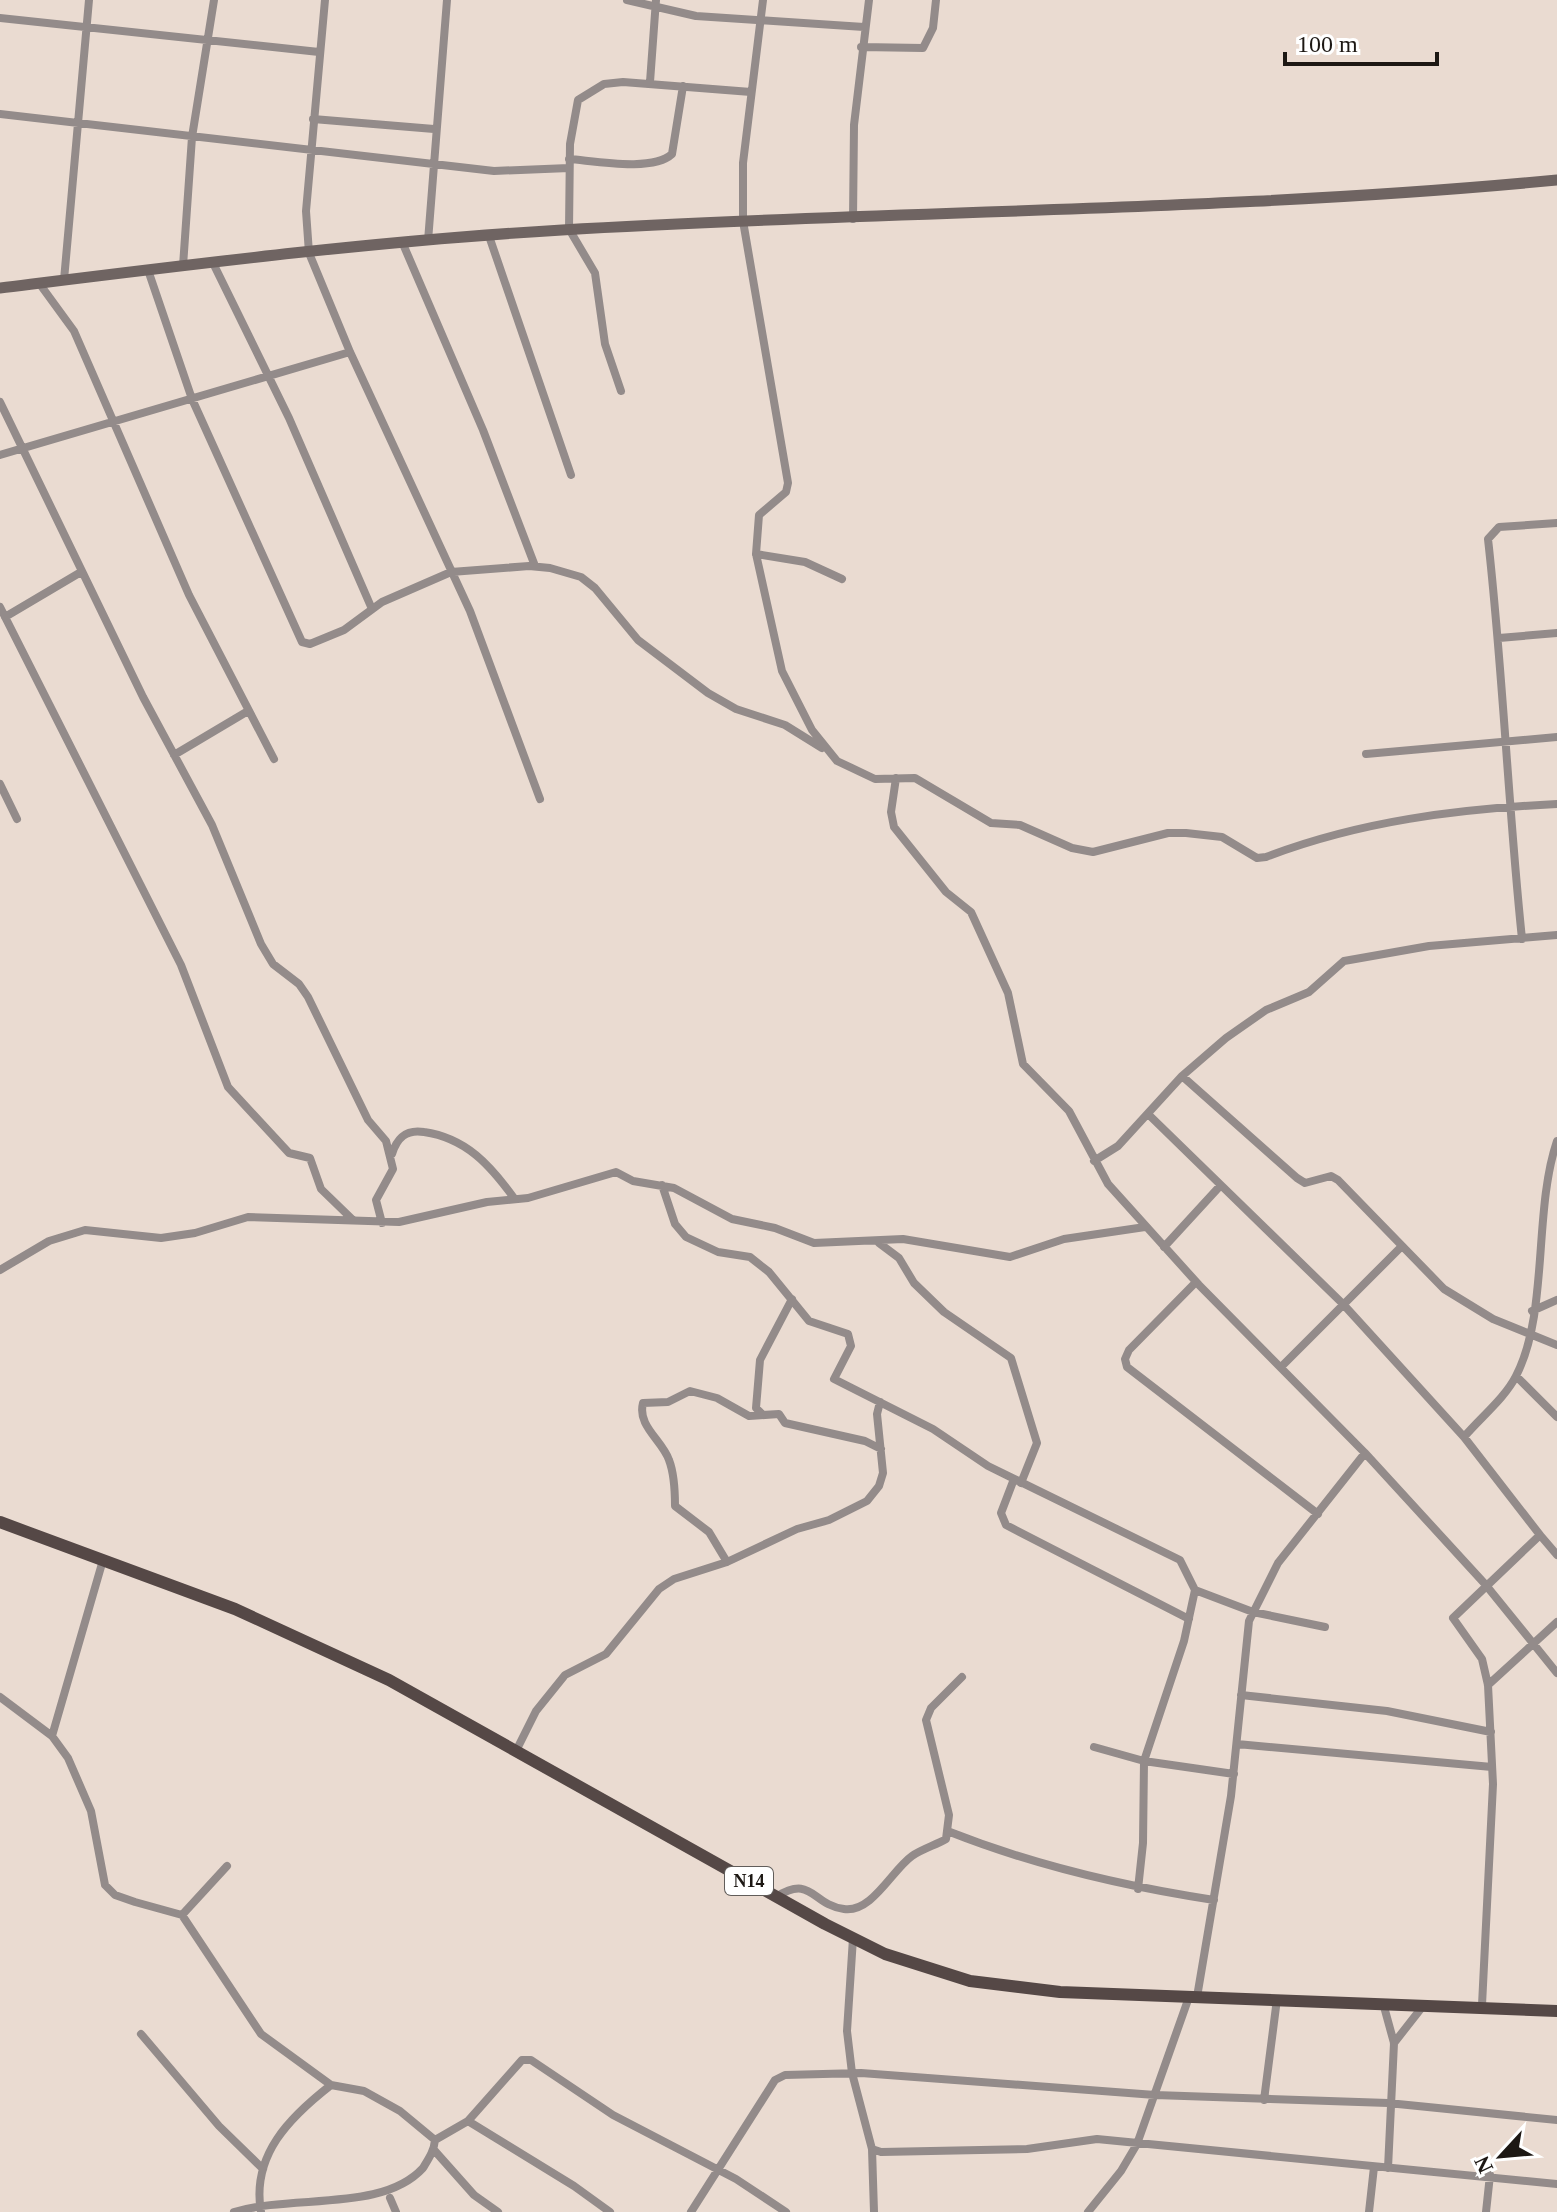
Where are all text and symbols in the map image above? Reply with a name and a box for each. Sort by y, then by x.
scale bar [1285,16,1437,66]
text: 100 m [1297,31,1358,57]
road number: N14 [725,1867,773,1895]
north arrow [1461,2116,1541,2196]
text: N [1469,2152,1498,2177]

